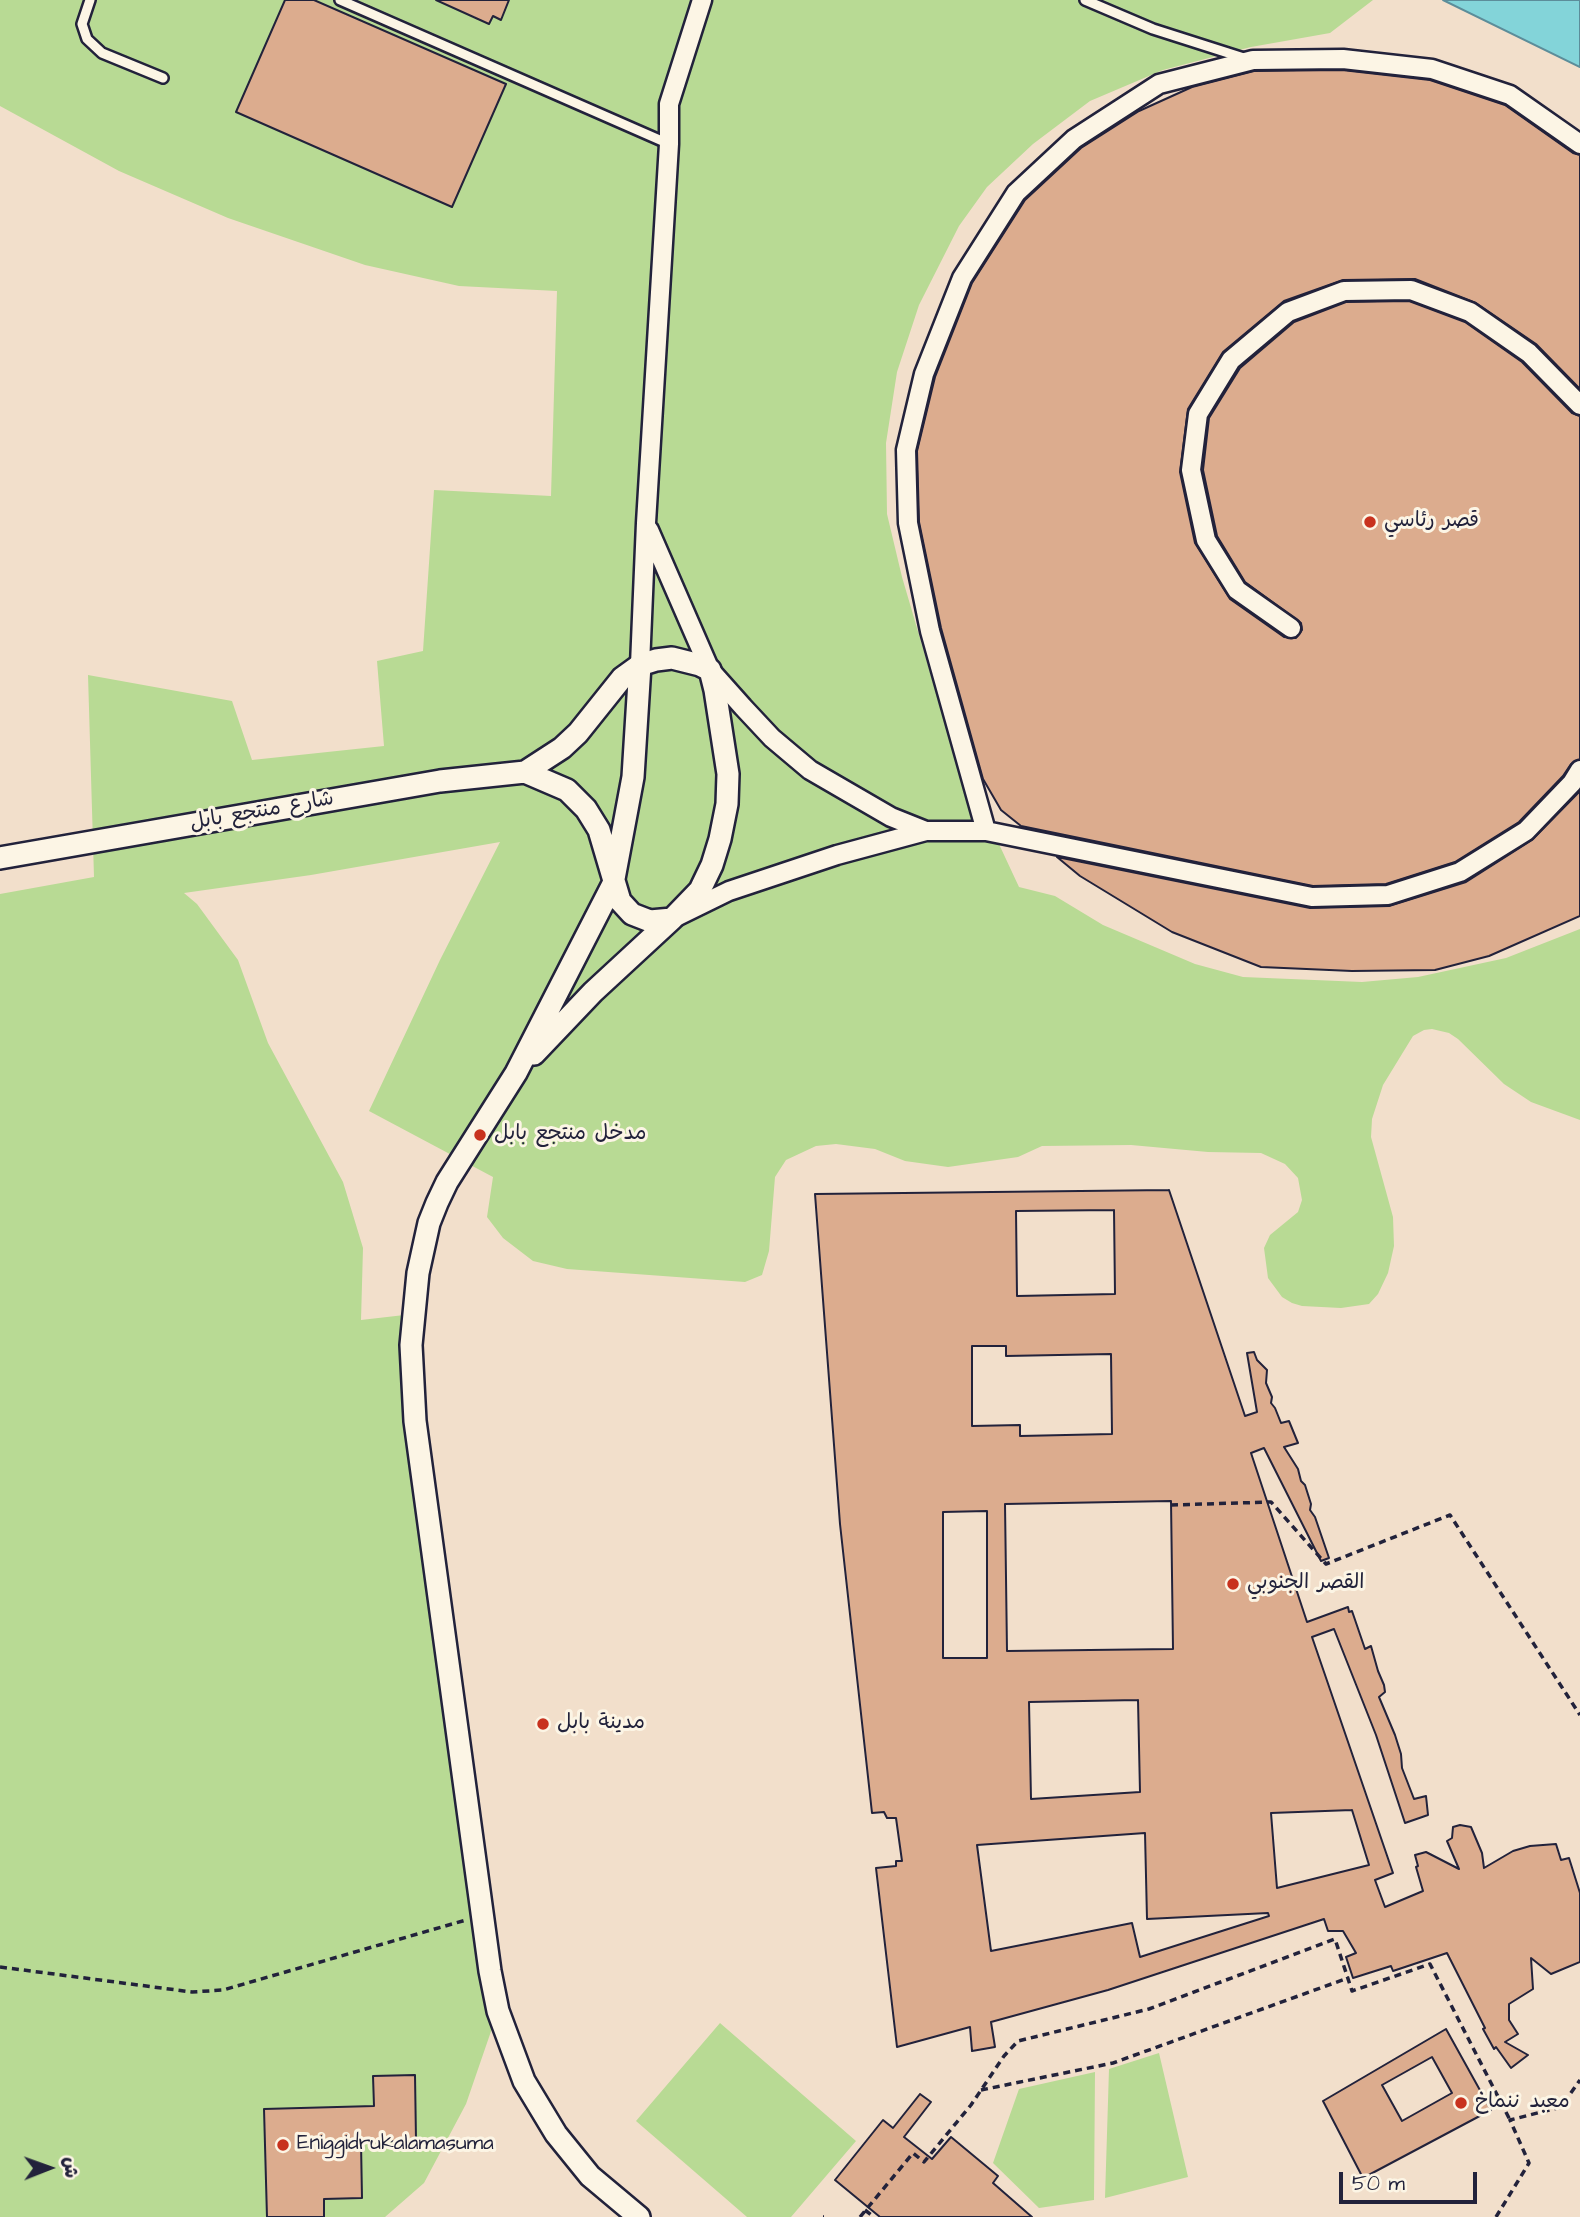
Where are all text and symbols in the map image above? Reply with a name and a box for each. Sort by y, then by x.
place label: قصر رئاسي [1384,509,1479,535]
marker: قصر رئاسي [1362,514,1378,530]
street label: شارع منتجع بابل [188,787,336,837]
place label: مدخل منتجع بابل [494,1122,646,1148]
marker: مدخل منتجع بابل [472,1127,488,1143]
place label: القصر الجنوبي [1247,1571,1365,1597]
marker: القصر الجنوبي [1225,1576,1241,1592]
place label: مدينة بابل [557,1711,645,1737]
marker: مدينة بابل [535,1716,551,1732]
place label: معبد ننماخ [1475,2090,1570,2116]
marker: معبد ننماخ [1453,2095,1469,2111]
place label: Eniggidrukalamasuma [297,2132,494,2158]
north arrow [14,2133,84,2203]
marker: Eniggidrukalamasuma [275,2137,291,2153]
text: ش [57,2157,84,2178]
scale bar [1342,2158,1480,2202]
text: 50 m [1352,2169,1405,2198]

